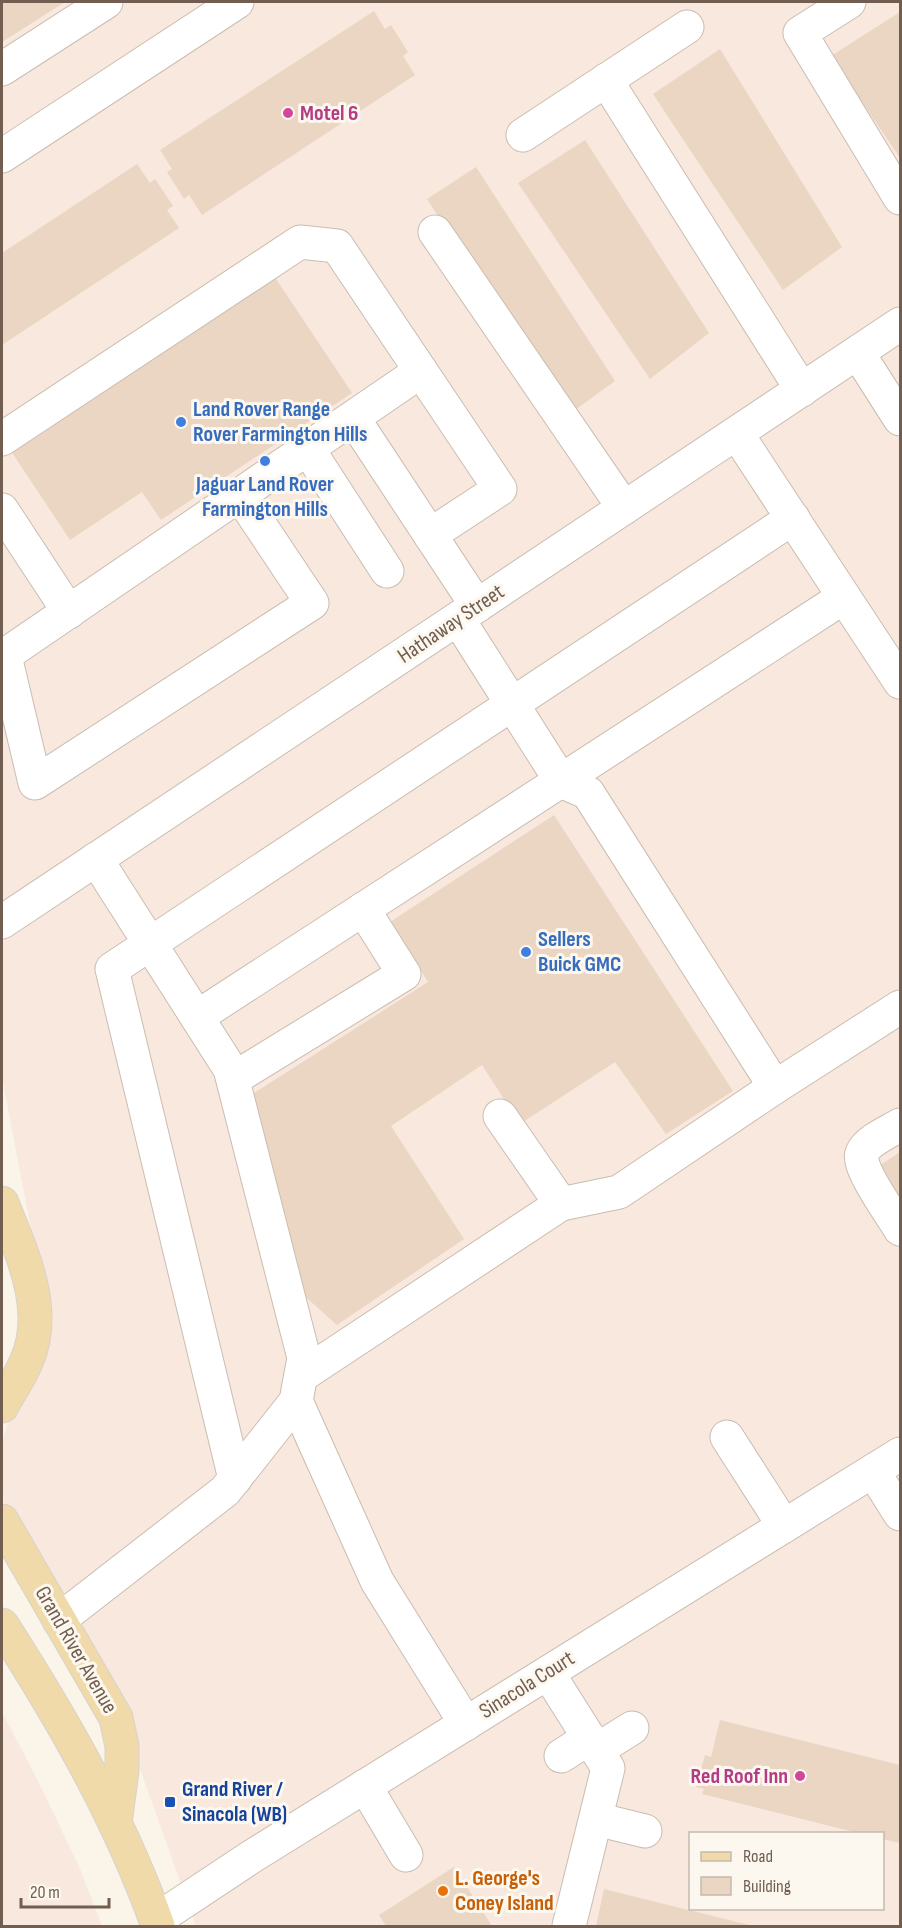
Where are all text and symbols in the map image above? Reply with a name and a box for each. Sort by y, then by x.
place label: Motel 6 [300,100,358,127]
marker: Motel 6 [281,106,295,120]
place label: Land Rover Range Rover Farmington Hills [193,396,367,448]
marker: Land Rover Range Rover Farmington Hills [174,415,188,429]
marker: Jaguar Land Rover Farmington Hills [258,454,272,468]
place label: Jaguar Land Rover Farmington Hills [195,471,334,523]
street label: Hathaway Street [392,578,510,670]
place label: Sellers Buick GMC [538,926,621,978]
marker: Sellers Buick GMC [519,945,533,959]
street label: Grand River Avenue [29,1582,123,1718]
street label: Sinacola Court [474,1645,580,1725]
place label: Red Roof Inn [691,1763,788,1790]
marker: Red Roof Inn [793,1769,807,1783]
place label: Grand River / Sinacola (WB) [182,1776,287,1828]
marker: Grand River / Sinacola (WB) [163,1795,177,1809]
legend [689,1832,884,1910]
text: Road [743,1846,773,1867]
place label: L. George's Coney Island [455,1865,554,1917]
scale bar [21,1871,110,1909]
text: Building [743,1876,791,1897]
text: 20 m [30,1882,60,1903]
marker: L. George's Coney Island [436,1884,450,1898]

